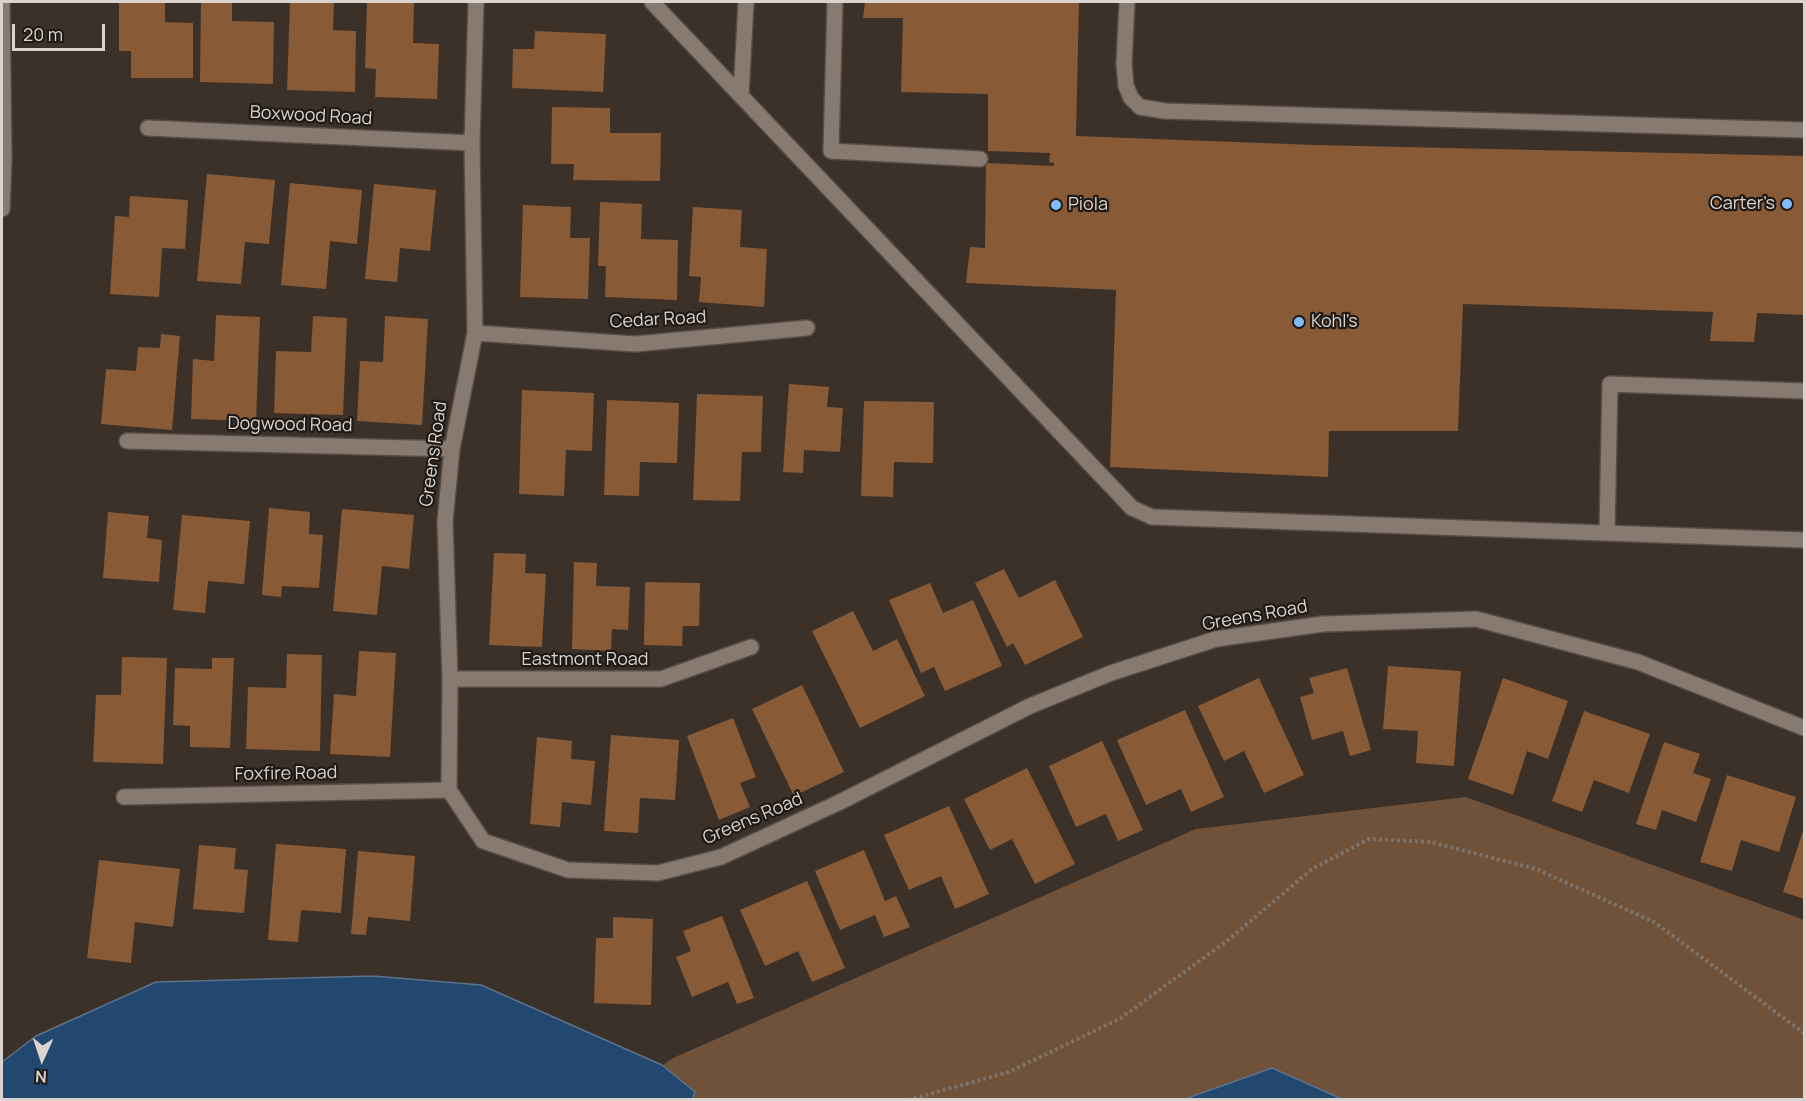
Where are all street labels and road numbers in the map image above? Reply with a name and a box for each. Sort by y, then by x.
street label: Boxwood Road [249,102,373,130]
street label: Cedar Road [609,307,707,333]
street label: Greens Road [416,400,452,508]
street label: Dogwood Road [227,413,353,437]
street label: Greens Road [1201,596,1309,636]
street label: Eastmont Road [522,649,648,671]
street label: Foxfire Road [234,762,338,786]
street label: Greens Road [700,788,806,850]

